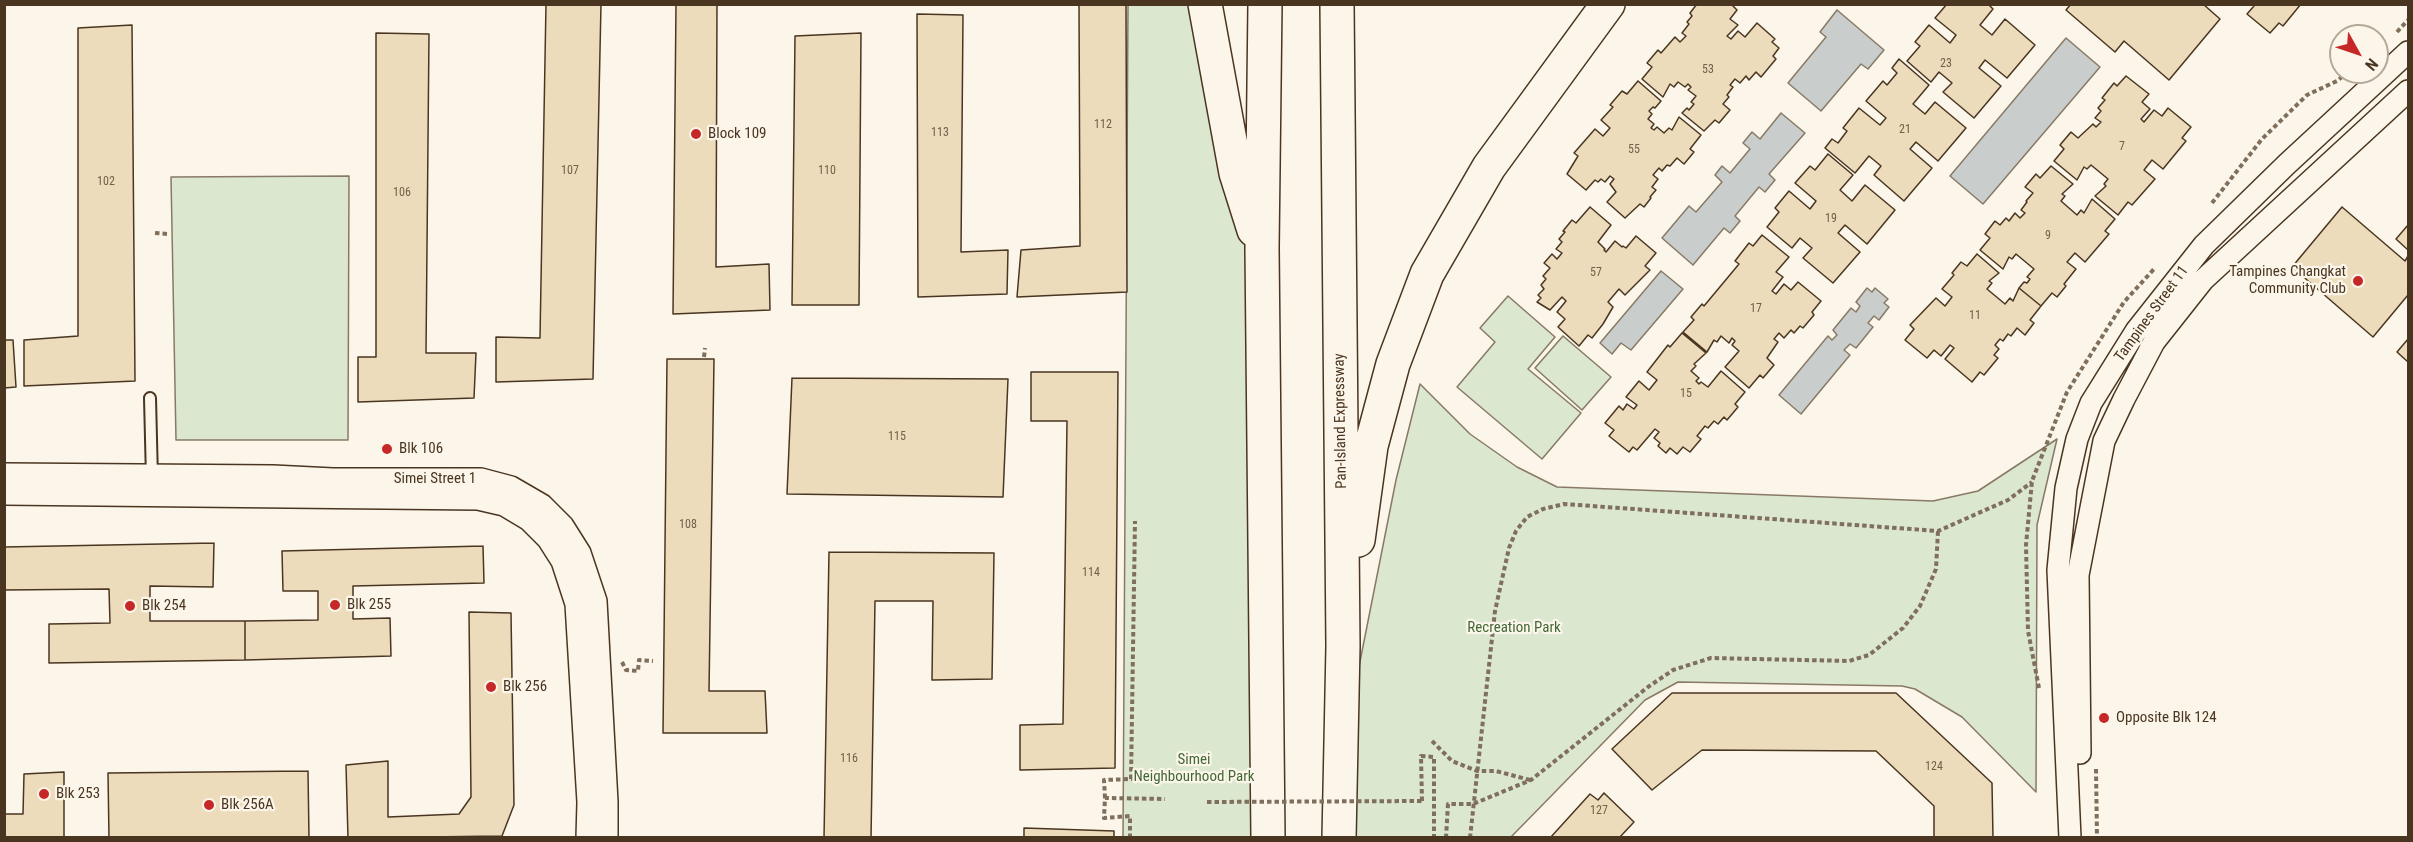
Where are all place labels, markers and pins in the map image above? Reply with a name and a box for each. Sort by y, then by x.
place label: Block 109 [708,125,767,143]
marker: Block 109 [689,127,703,141]
place label: Tampines Changkat Community Club [2229,263,2346,298]
marker: Tampines Changkat Community Club [2351,274,2365,288]
place label: Blk 106 [399,440,443,458]
marker: Blk 106 [380,442,394,456]
place label: Blk 255 [347,596,391,614]
place label: Blk 254 [142,597,186,615]
marker: Blk 255 [328,598,342,612]
marker: Blk 254 [123,599,137,613]
place label: Blk 256 [503,678,547,696]
marker: Blk 256 [484,680,498,694]
place label: Opposite Blk 124 [2116,709,2217,727]
marker: Opposite Blk 124 [2097,711,2111,725]
place label: Blk 253 [56,785,100,803]
marker: Blk 253 [37,787,51,801]
place label: Blk 256A [221,796,274,814]
marker: Blk 256A [202,798,216,812]

